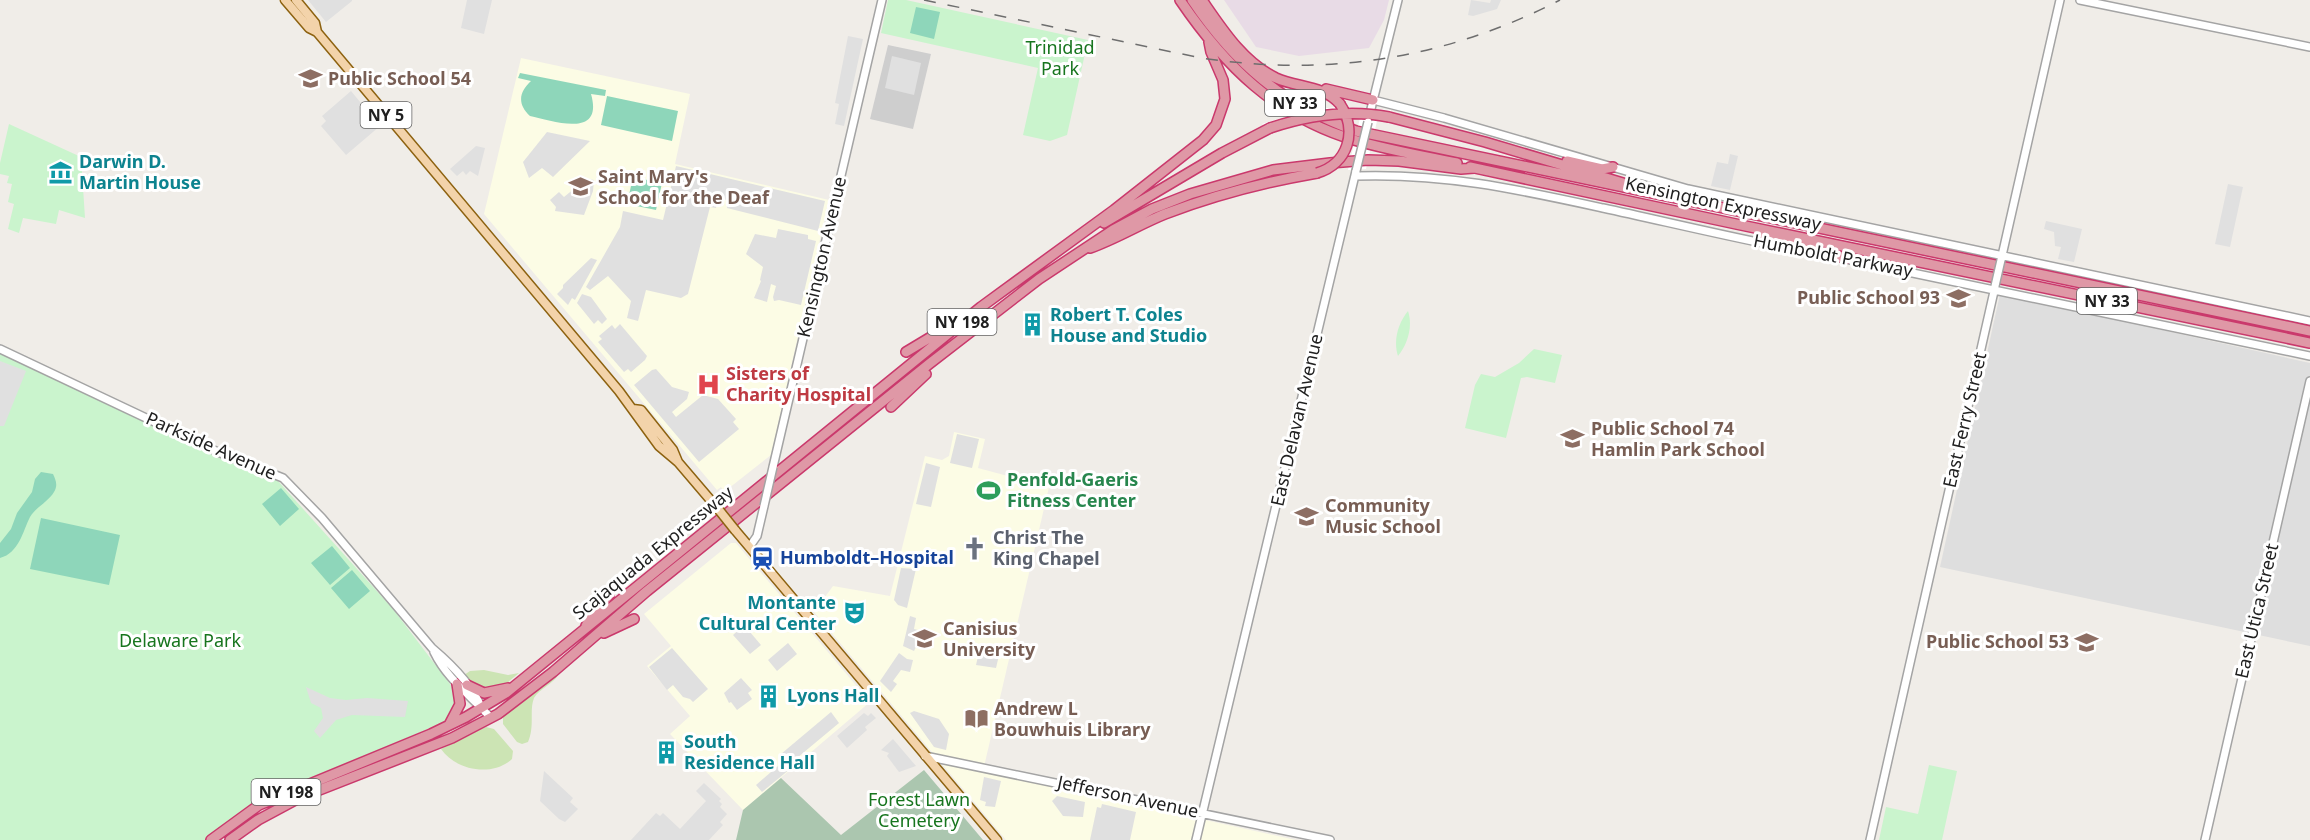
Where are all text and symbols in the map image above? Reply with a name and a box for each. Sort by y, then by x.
park label: Trinidad Park [1025,35,1095,80]
school or university icon: Public School 54 [297,66,323,92]
place label: Public School 54 [328,66,471,90]
road number: NY 33 [1265,90,1325,116]
road number: NY 5 [360,102,412,128]
place label: Darwin D. Martin House [79,149,201,194]
museum icon: Darwin D. Martin House [48,159,74,185]
place label: Saint Mary's School for the Deaf [598,164,770,209]
street label: Kensington Expressway [1623,171,1824,236]
school or university icon: Saint Mary's School for the Deaf [567,174,593,200]
street label: Kensington Avenue [791,174,851,340]
street label: Humboldt Parkway [1752,228,1916,282]
place label: Public School 93 [1797,285,1940,309]
school or university icon: Public School 93 [1945,285,1971,311]
road number: NY 33 [2077,288,2137,314]
place label: Robert T. Coles House and Studio [1050,302,1207,347]
road number: NY 198 [928,309,996,335]
building icon: Robert T. Coles House and Studio [1019,312,1045,338]
street label: East Delavan Avenue [1265,331,1328,508]
street label: East Ferry Street [1937,349,1991,490]
place label: Sisters of Charity Hospital [726,361,871,406]
hospital icon: Sisters of Charity Hospital [695,371,721,397]
street label: Parkside Avenue [142,406,280,485]
place label: Public School 74 Hamlin Park School [1591,416,1765,461]
school or university icon: Public School 74 Hamlin Park School [1560,426,1586,452]
place label: Penfold-Gaeris Fitness Center [1007,467,1138,512]
sports icon: Penfold-Gaeris Fitness Center [976,477,1002,503]
street label: Scajaquada Expressway [567,479,738,624]
place label: Community Music School [1325,493,1441,538]
school or university icon: Community Music School [1294,503,1320,529]
place label: Christ The King Chapel [993,525,1100,570]
church icon: Christ The King Chapel [962,535,988,561]
street label: East Utica Street [2229,540,2283,681]
station icon: Humboldt–Hospital [749,545,775,571]
place label: Humboldt–Hospital [780,545,954,569]
place label: Montante Cultural Center [699,590,836,635]
theatre icon: Montante Cultural Center [841,600,867,626]
place label: Canisius University [943,616,1036,661]
school or university icon: Canisius University [912,626,938,652]
park label: Delaware Park [119,628,241,652]
place label: Public School 53 [1926,629,2069,653]
school or university icon: Public School 53 [2074,629,2100,655]
building icon: Lyons Hall [756,683,782,709]
place label: Lyons Hall [787,683,879,707]
place label: Andrew L Bouwhuis Library [994,696,1151,741]
library icon: Andrew L Bouwhuis Library [963,706,989,732]
place label: South Residence Hall [684,729,815,774]
building icon: South Residence Hall [653,739,679,765]
street label: Jefferson Avenue [1054,769,1201,823]
road number: NY 198 [252,779,320,805]
park label: Forest Lawn Cemetery [868,787,970,832]

